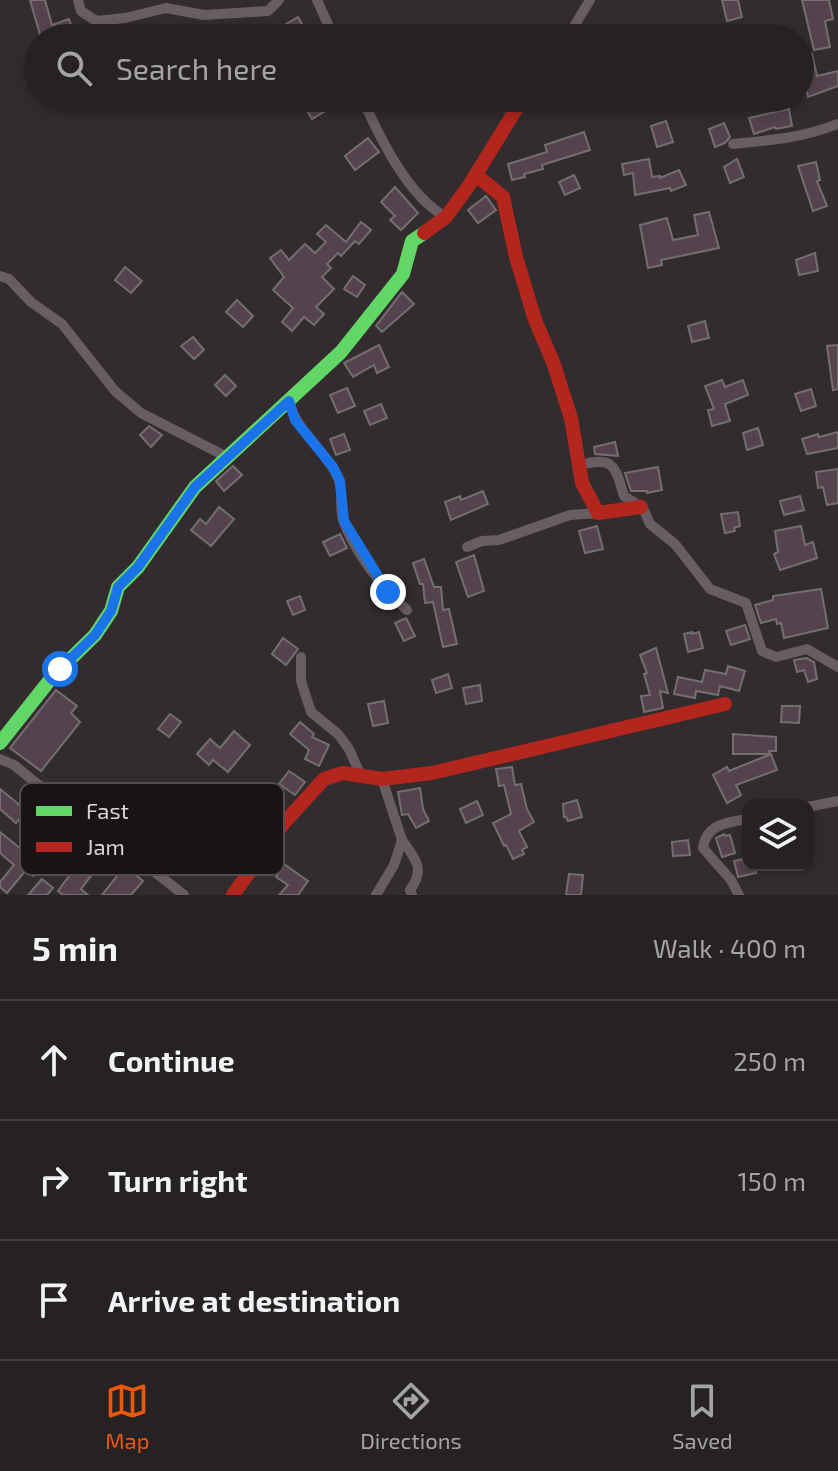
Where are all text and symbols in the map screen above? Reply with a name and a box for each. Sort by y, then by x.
search box [24,24,814,112]
icon: search [52,46,96,90]
text: Search here [116,50,277,86]
route end [370,574,406,610]
route start [42,651,78,687]
legend [20,783,284,875]
text: Fast [86,797,129,823]
map controls [742,799,814,871]
button: layers [742,799,814,871]
text: Jam [86,833,125,859]
text: 5 min [32,927,118,968]
text: Walk · 400 m [653,932,806,963]
icon: ahead [32,1038,76,1082]
text: Continue [108,1042,235,1078]
text: 250 m [733,1045,806,1076]
icon: right [32,1158,76,1202]
text: Turn right [108,1162,248,1198]
text: 150 m [737,1165,806,1196]
icon: arrive [32,1278,76,1322]
text: Arrive at destination [108,1282,400,1318]
tab: Map [105,1379,149,1453]
tab: Directions [360,1379,462,1453]
tab: Saved [672,1379,733,1453]

